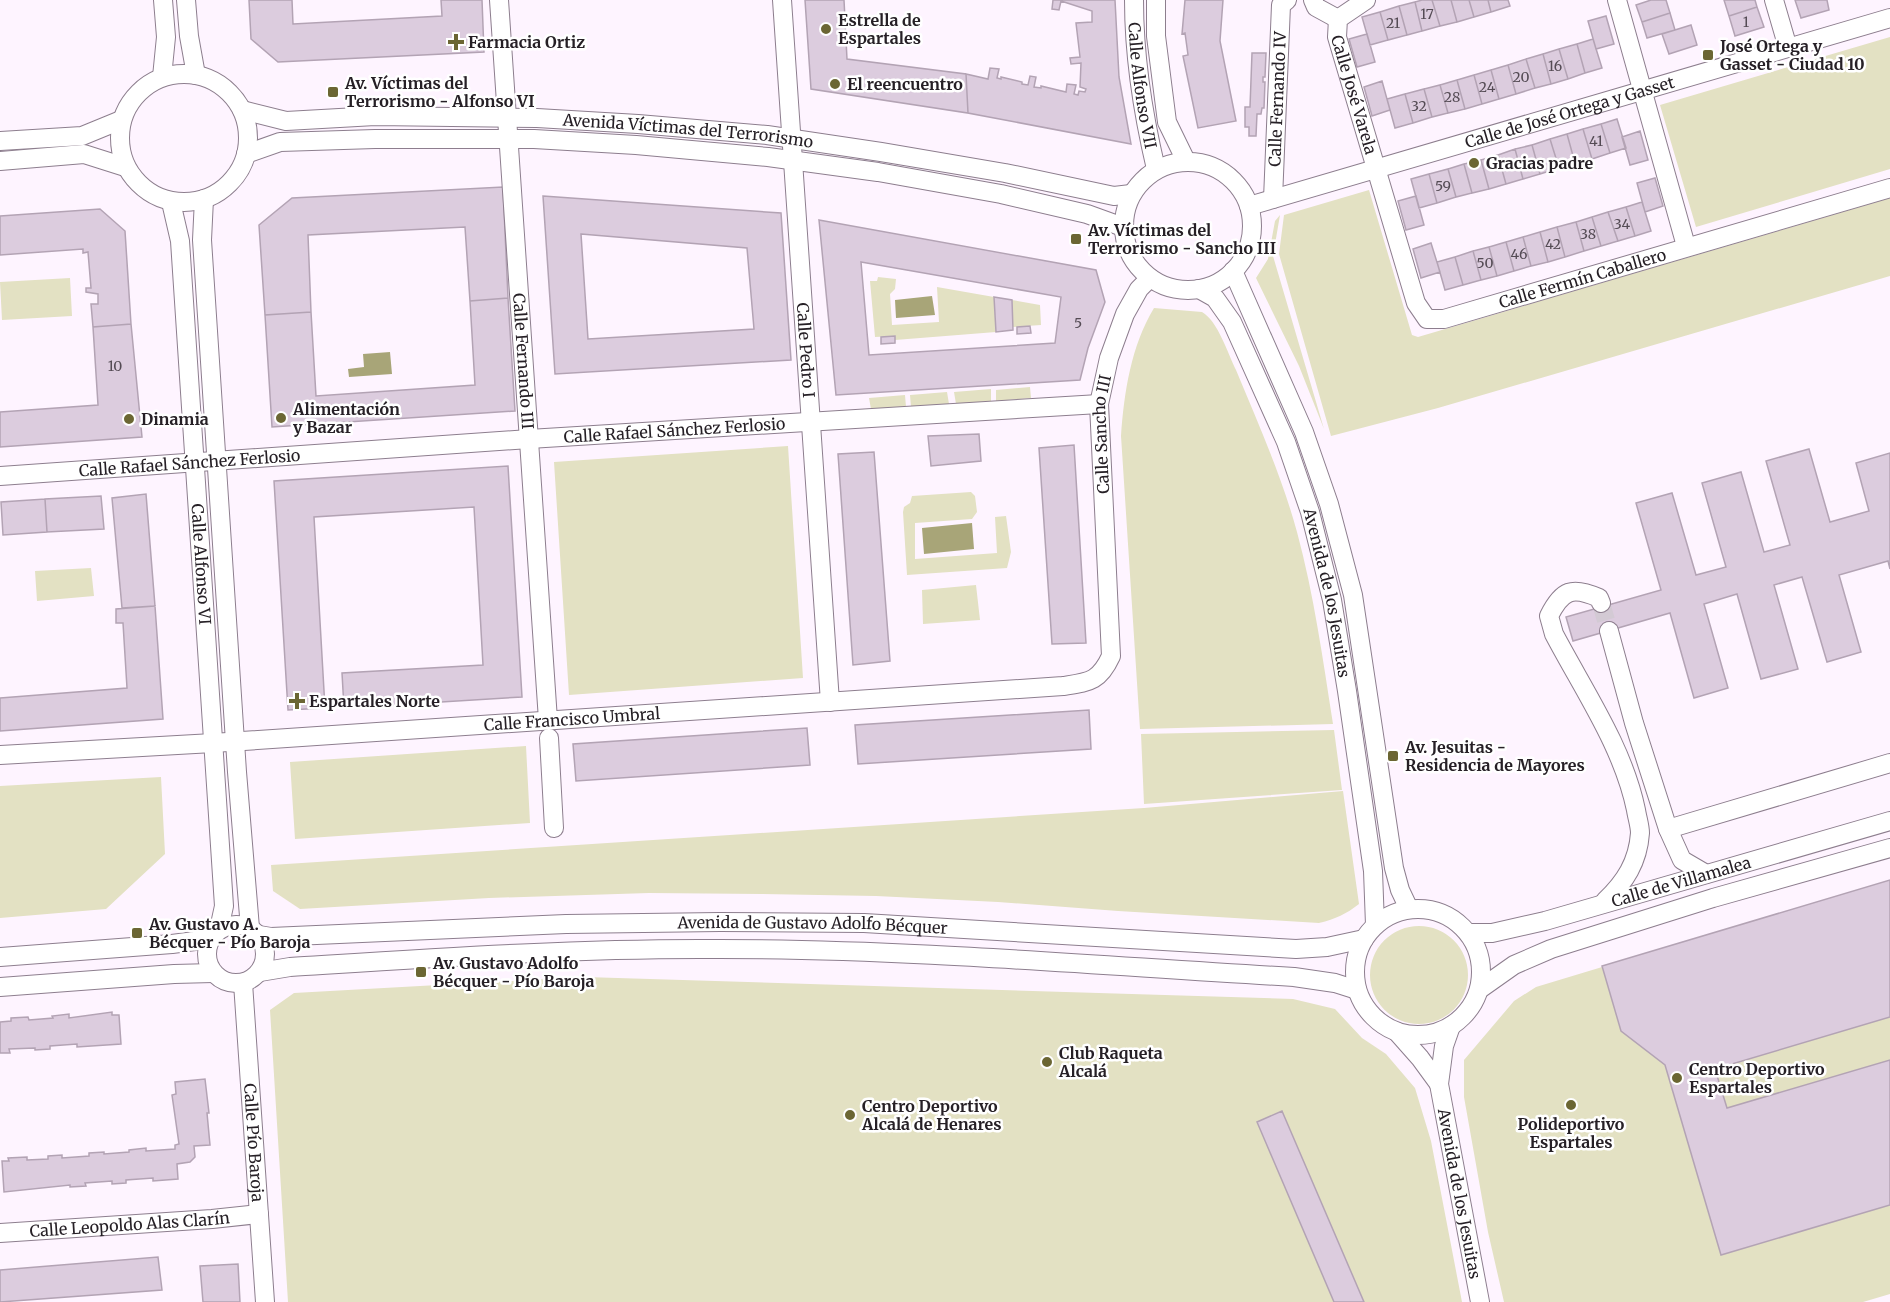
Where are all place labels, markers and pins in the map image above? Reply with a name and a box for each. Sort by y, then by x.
place label: Estrella de Espartales [838,10,921,48]
marker: Estrella de Espartales [819,22,833,36]
place label: Farmacia Ortiz [468,32,585,52]
marker: Farmacia Ortiz [449,35,463,49]
place label: José Ortega y Gasset - Ciudad 10 [1719,36,1865,74]
marker: José Ortega y Gasset - Ciudad 10 [1701,48,1715,62]
place label: Av. Víctimas del Terrorismo - Alfonso VI [344,73,535,111]
place label: El reencuentro [847,74,963,94]
marker: El reencuentro [828,77,842,91]
marker: Av. Víctimas del Terrorismo - Alfonso VI [326,85,340,99]
place label: Gracias padre [1486,153,1594,173]
marker: Gracias padre [1467,156,1481,170]
place label: Av. Víctimas del Terrorismo - Sancho III [1087,220,1276,258]
marker: Av. Víctimas del Terrorismo - Sancho III [1069,232,1083,246]
place label: Alimentación y Bazar [292,399,400,437]
place label: Dinamia [141,409,209,429]
marker: Alimentación y Bazar [274,411,288,425]
marker: Dinamia [122,412,136,426]
place label: Espartales Norte [309,691,440,711]
marker: Espartales Norte [290,694,304,708]
place label: Av. Jesuitas - Residencia de Mayores [1404,737,1585,775]
marker: Av. Jesuitas - Residencia de Mayores [1386,749,1400,763]
place label: Av. Gustavo A. Bécquer - Pío Baroja [148,914,311,952]
marker: Av. Gustavo A. Bécquer - Pío Baroja [130,926,144,940]
place label: Av. Gustavo Adolfo Bécquer - Pío Baroja [432,953,595,991]
marker: Av. Gustavo Adolfo Bécquer - Pío Baroja [414,965,428,979]
place label: Club Raqueta Alcalá [1058,1043,1163,1081]
marker: Club Raqueta Alcalá [1040,1055,1054,1069]
place label: Centro Deportivo Espartales [1689,1059,1825,1097]
marker: Centro Deportivo Espartales [1670,1071,1684,1085]
place label: Centro Deportivo Alcalá de Henares [861,1096,1002,1134]
marker: Polideportivo Espartales [1564,1098,1578,1112]
marker: Centro Deportivo Alcalá de Henares [843,1108,857,1122]
place label: Polideportivo Espartales [1518,1114,1625,1152]

